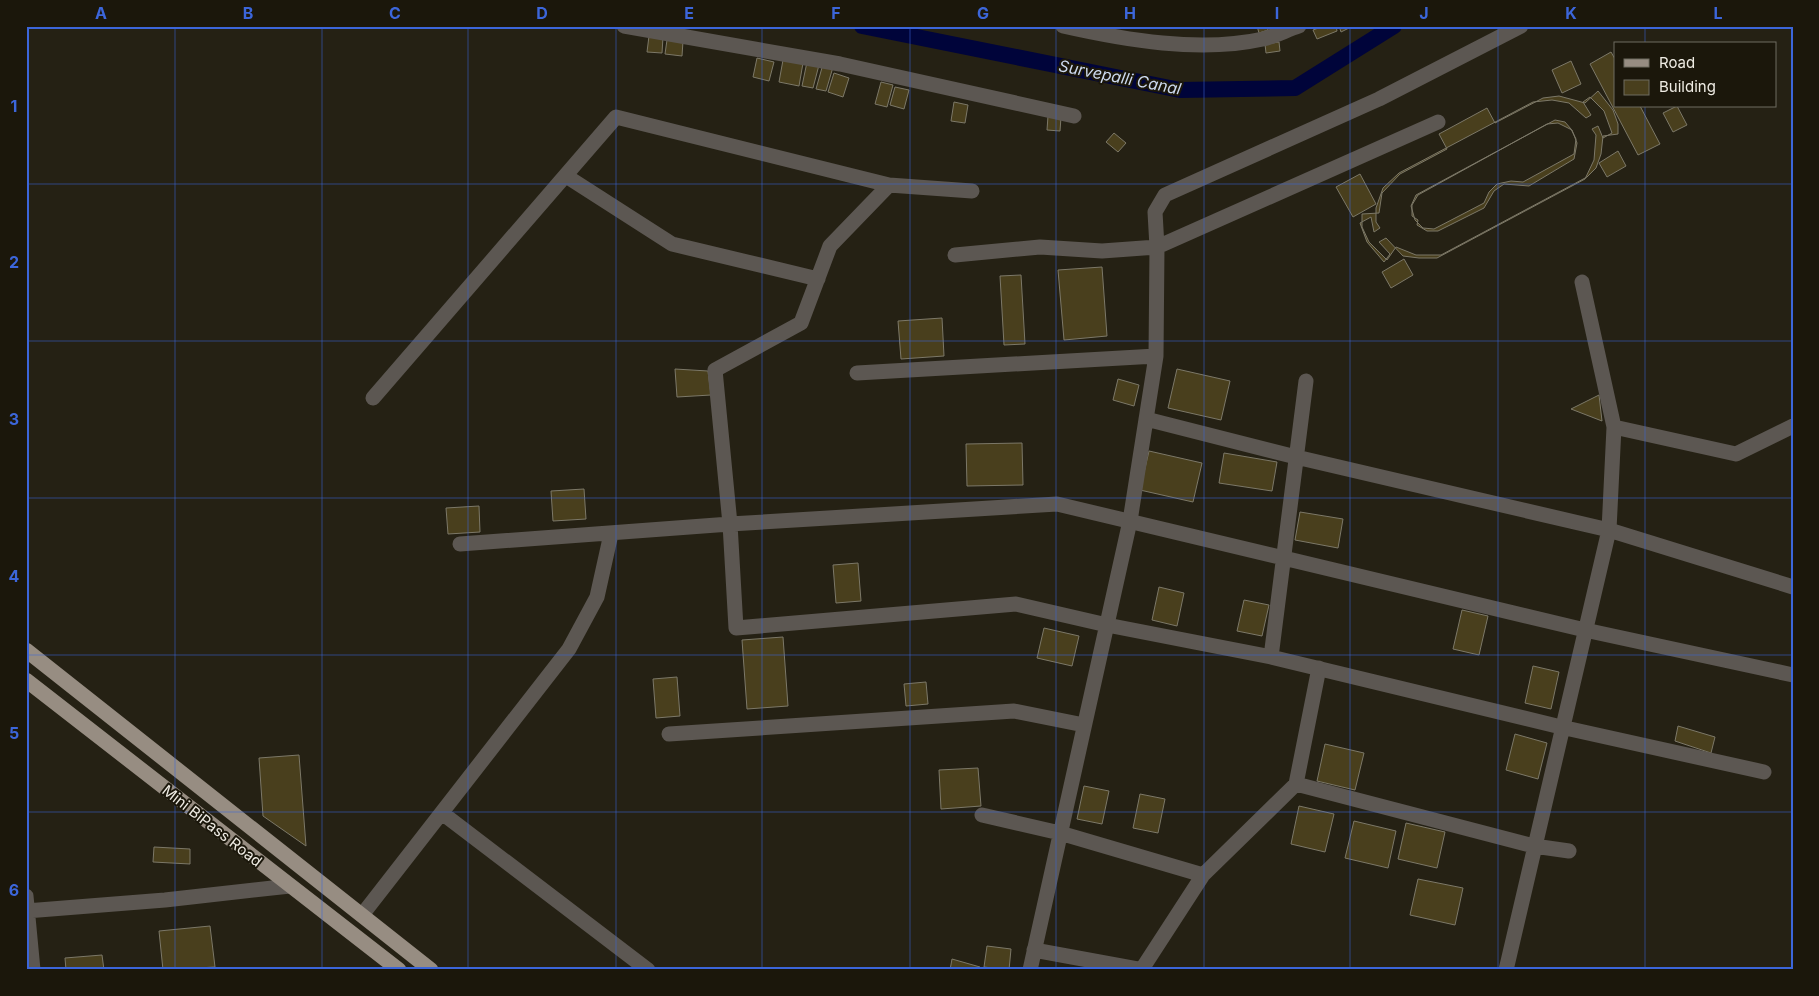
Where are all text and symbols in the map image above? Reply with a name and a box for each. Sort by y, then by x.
text: A [95,3,107,23]
text: B [243,3,253,23]
text: C [389,3,401,23]
text: D [536,3,548,23]
text: E [684,3,694,23]
text: F [831,3,841,23]
text: G [977,3,989,23]
text: H [1124,3,1136,23]
text: I [1275,3,1279,23]
text: J [1419,3,1429,23]
text: K [1565,3,1577,23]
text: L [1713,3,1723,23]
legend [1614,42,1776,108]
text: Road [1659,53,1695,72]
water label: Survepalli Canal [1057,55,1183,99]
text: Building [1659,77,1716,96]
text: 1 [11,96,17,116]
text: 2 [9,252,19,272]
text: 3 [9,409,19,429]
text: 4 [9,566,20,586]
text: 5 [9,723,19,743]
street label: Mini BiPass Road [159,781,266,871]
text: 6 [9,880,19,900]

